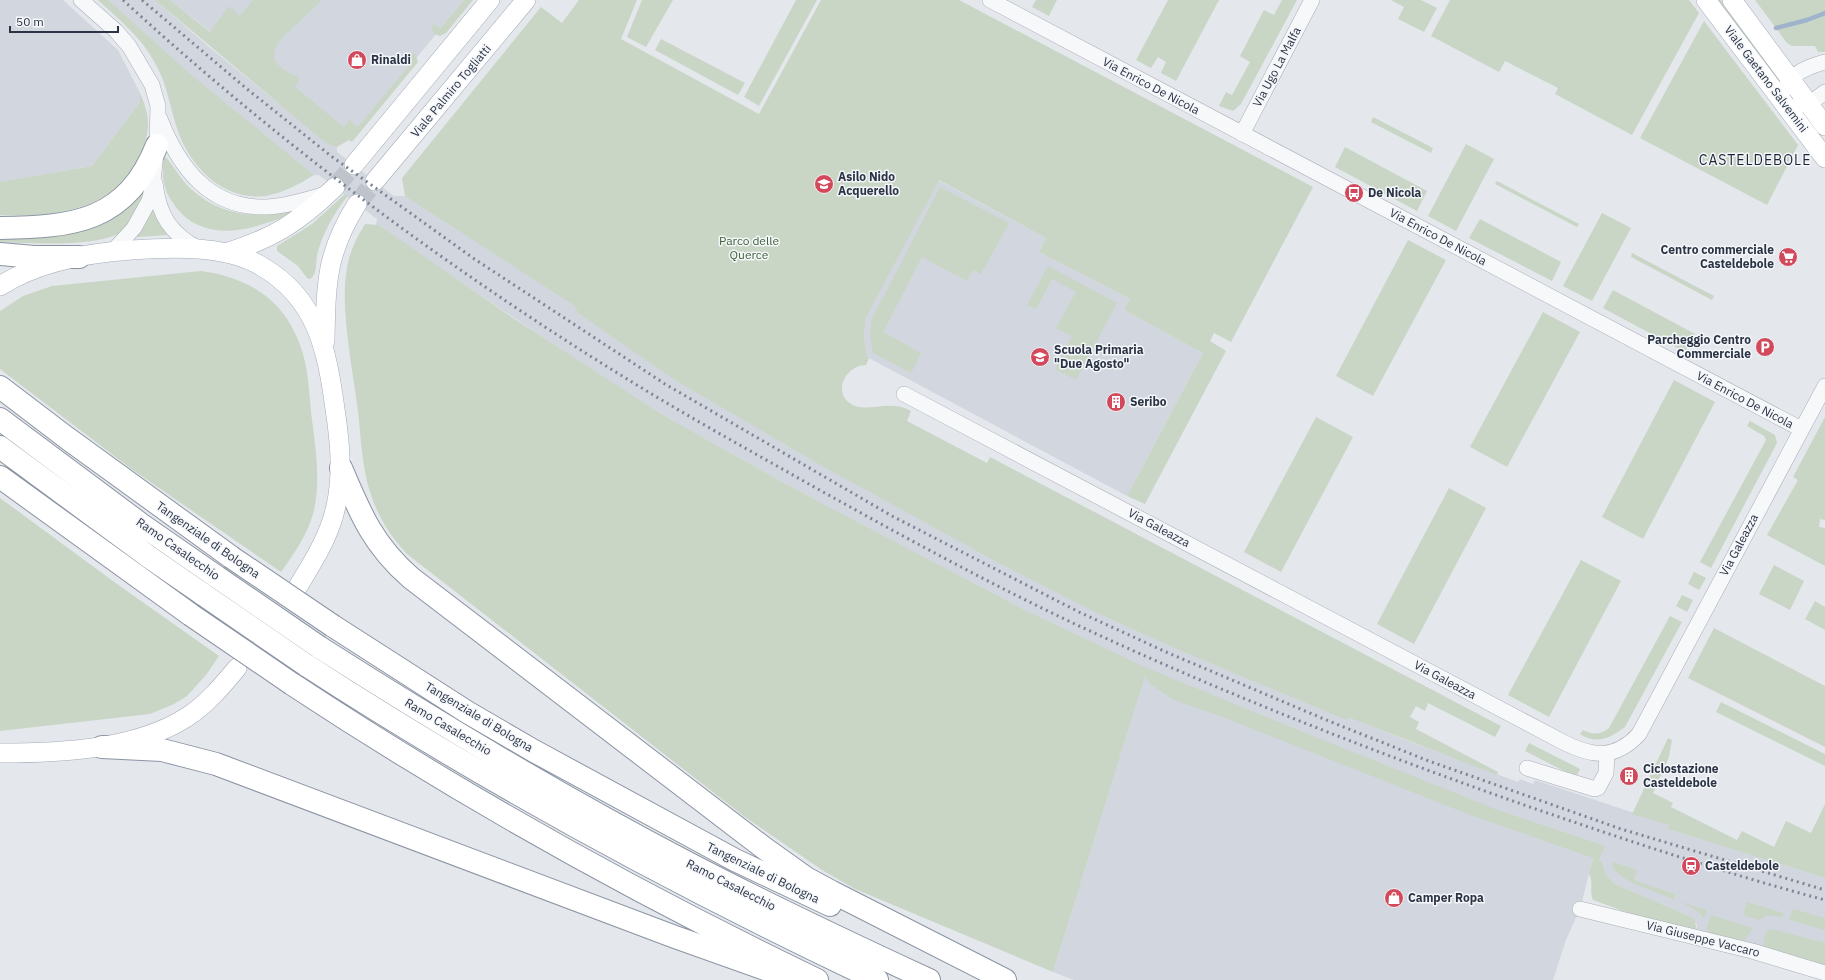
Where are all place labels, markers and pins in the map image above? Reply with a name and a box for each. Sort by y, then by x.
shop icon: Rinaldi [346,49,368,71]
place label: Rinaldi [371,52,411,67]
place label: Asilo Nido Acquerello [838,169,899,198]
school or university icon: Asilo Nido Acquerello [813,173,835,195]
bus stop icon: De Nicola [1343,182,1365,204]
place label: De Nicola [1368,185,1422,200]
place label: Centro commerciale Casteldebole [1661,242,1774,271]
supermarket icon: Centro commerciale Casteldebole [1777,246,1799,268]
place label: Parcheggio Centro Commerciale [1647,332,1751,361]
parking icon: Parcheggio Centro Commerciale [1754,336,1776,358]
place label: Scuola Primaria "Due Agosto" [1054,342,1144,371]
school or university icon: Scuola Primaria "Due Agosto" [1029,346,1051,368]
building icon: Seribo [1105,391,1127,413]
place label: Seribo [1130,394,1167,409]
place label: Ciclostazione Casteldebole [1643,761,1719,790]
building icon: Ciclostazione Casteldebole [1618,765,1640,787]
station icon: Casteldebole [1680,855,1702,877]
place label: Casteldebole [1705,858,1779,873]
shop icon: Camper Ropa [1383,887,1405,909]
place label: Camper Ropa [1408,890,1484,905]

